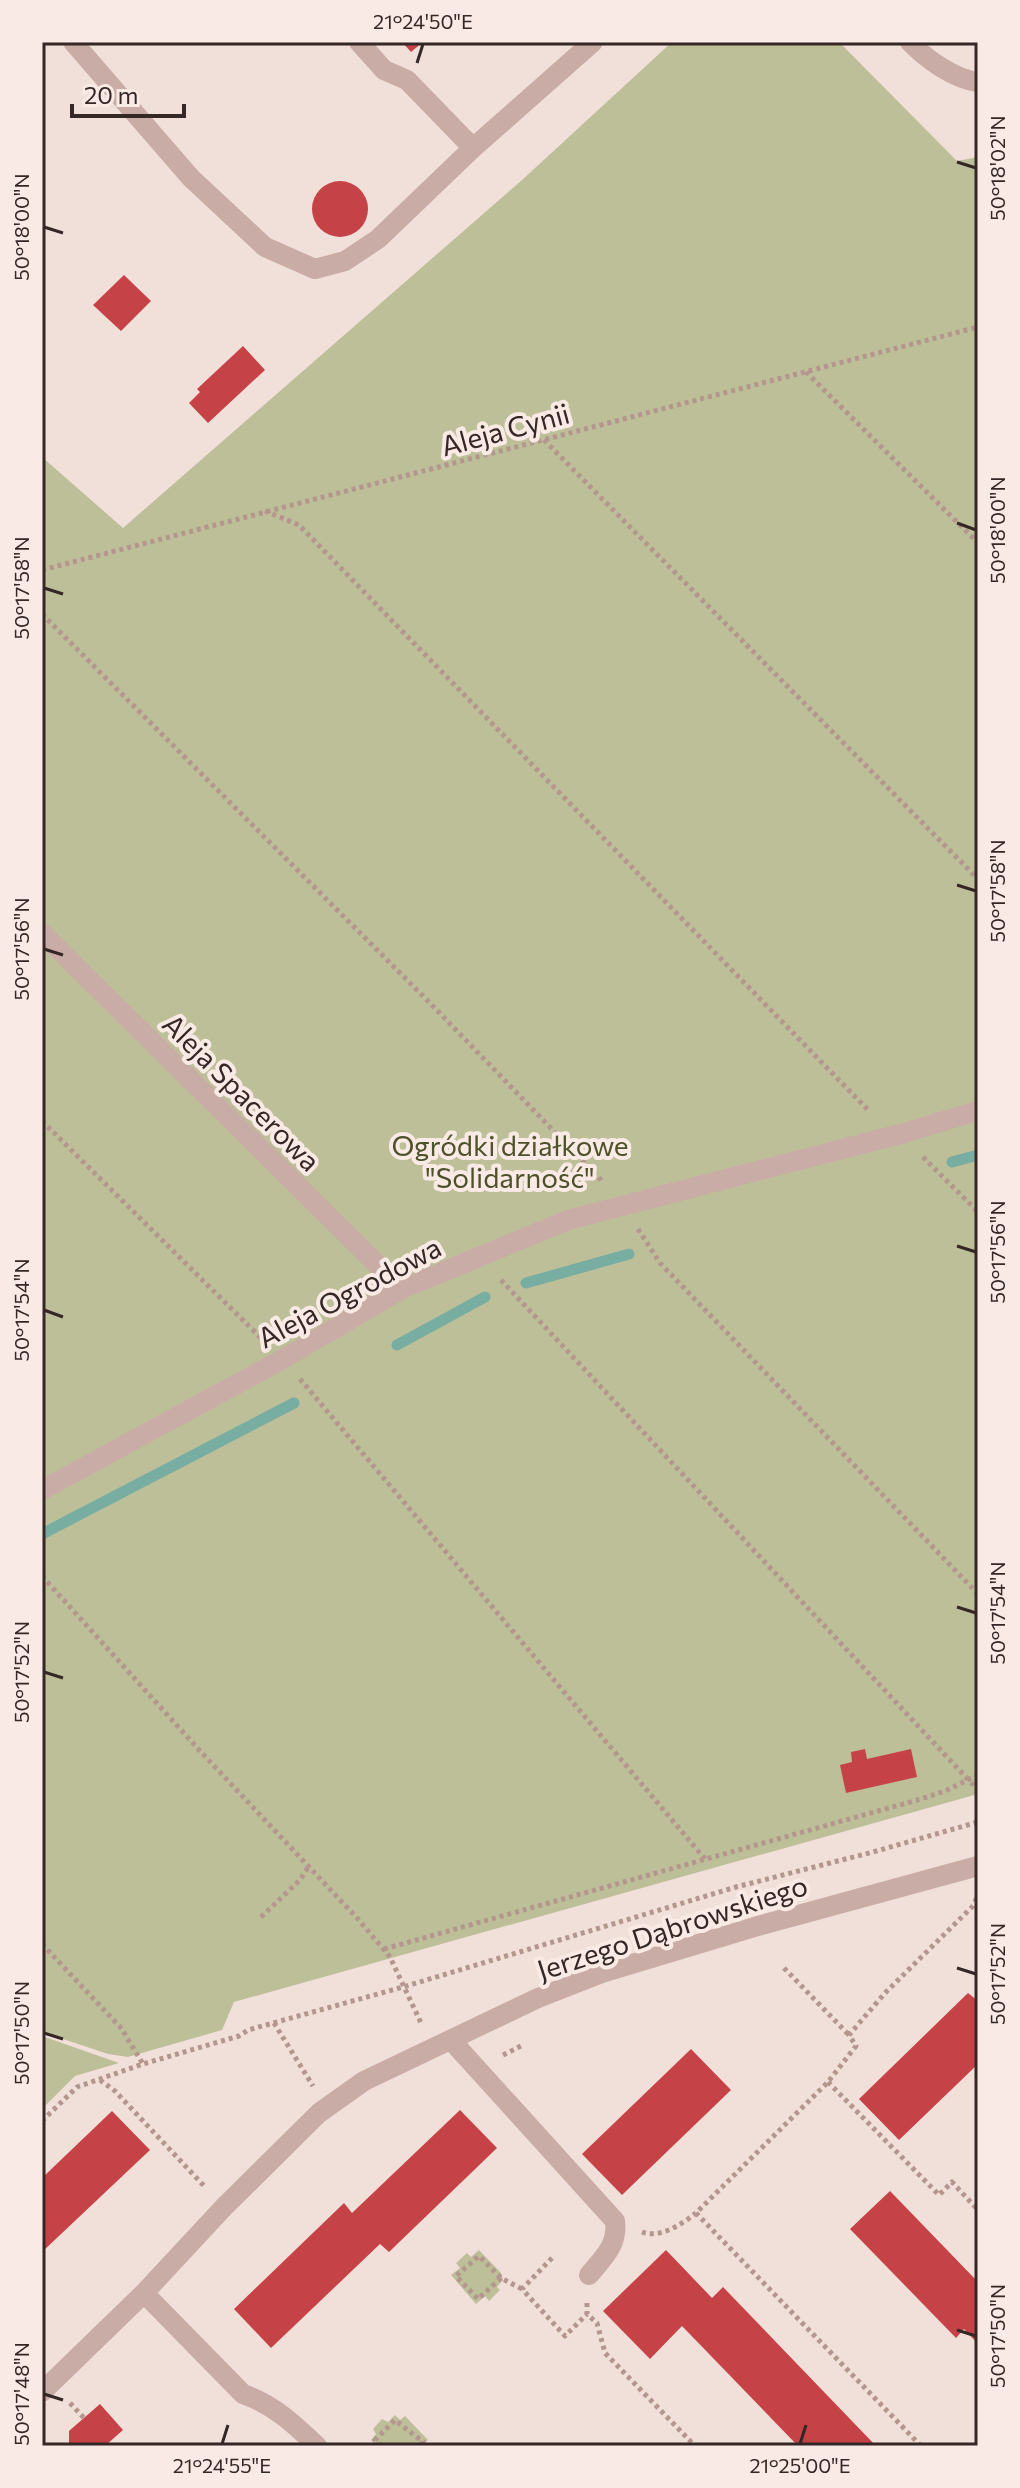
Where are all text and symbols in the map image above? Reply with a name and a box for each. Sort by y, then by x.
text: 21°24'50"E [373,9,473,33]
scale bar [72,68,184,118]
text: 20 m [84,80,138,109]
text: 50°18'02"N [985,115,1009,221]
text: 50°18'00"N [9,173,33,281]
street label: Aleja Cynii [437,396,573,462]
text: 50°18'00"N [985,476,1009,584]
text: 50°17'58"N [9,536,33,640]
text: 50°17'58"N [985,839,1009,943]
text: 50°17'56"N [9,897,33,1001]
street label: Aleja Spacerowa [156,1006,328,1178]
park label: Ogródki działkowe "Solidarność" [391,1128,629,1194]
text: 50°17'56"N [985,1200,1009,1304]
street label: Aleja Ogrodowa [251,1229,447,1355]
text: 50°17'54"N [9,1258,33,1362]
text: 50°17'54"N [985,1561,1009,1665]
text: 50°17'52"N [9,1621,33,1723]
street label: Jerzego Dąbrowskiego [532,1867,812,1987]
text: 50°17'52"N [985,1923,1009,2025]
text: 50°17'50"N [9,1981,33,2085]
text: 50°17'50"N [985,2284,1009,2388]
text: 50°17'48"N [9,2342,33,2446]
text: 21°24'55"E [173,2453,271,2477]
text: 21°25'00"E [749,2453,851,2477]

